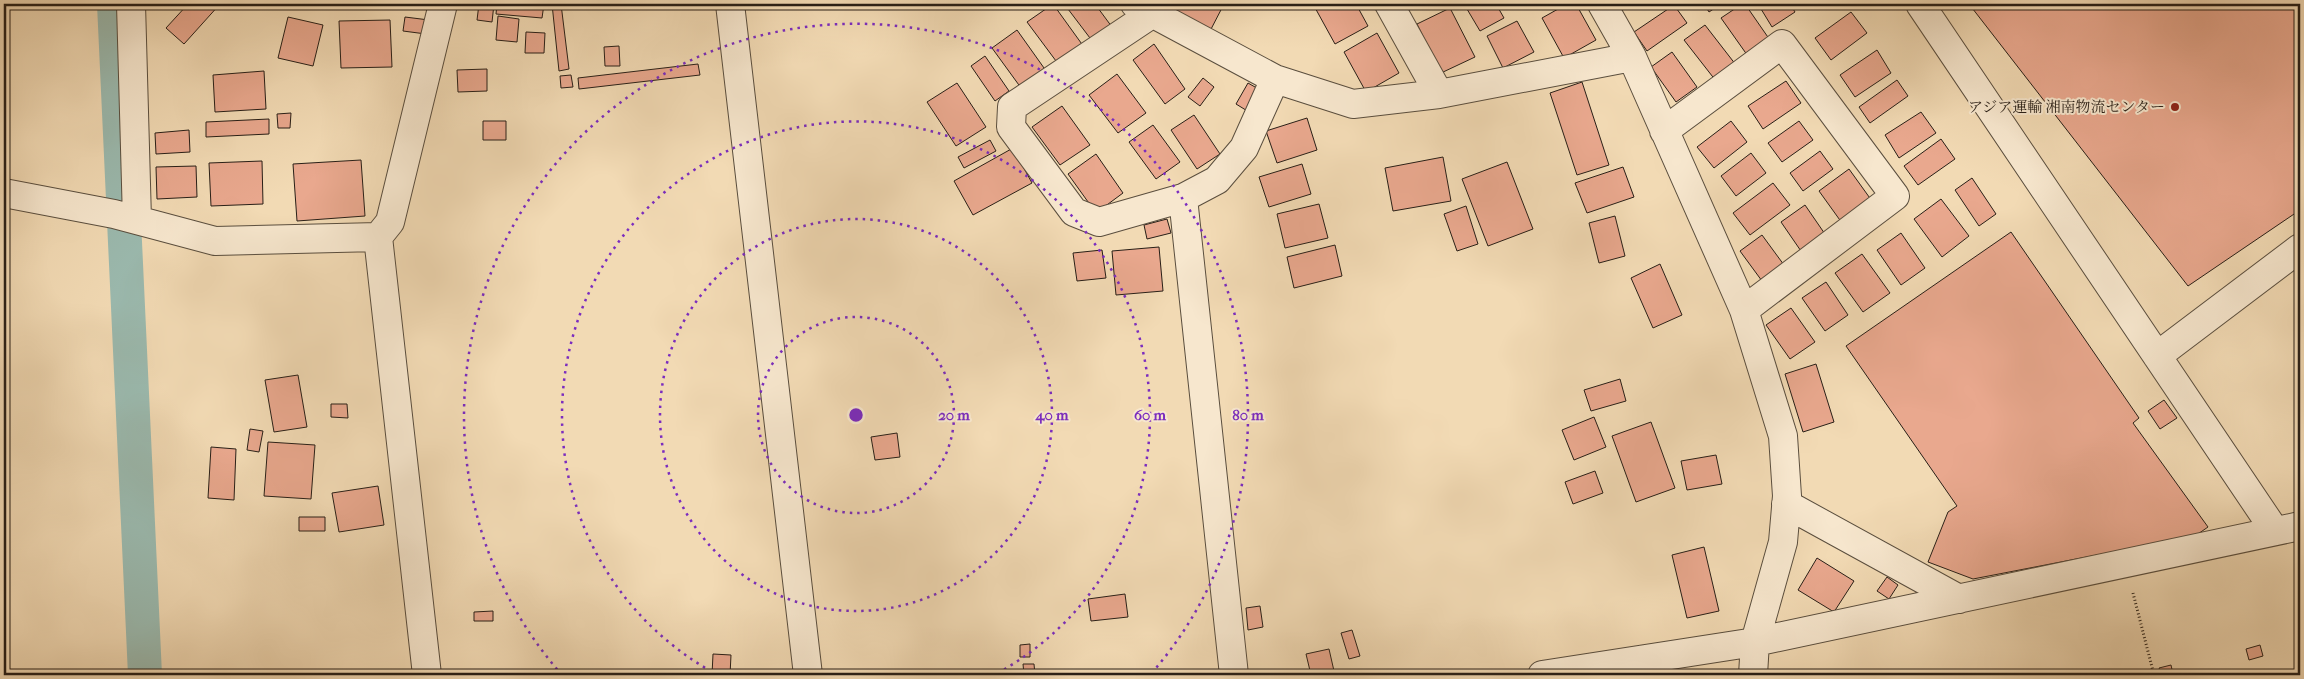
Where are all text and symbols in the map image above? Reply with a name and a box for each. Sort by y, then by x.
place label: アジア運輸 湘南物流センター [1968,98,2165,116]
marker: アジア運輸 湘南物流センター [2169,101,2181,113]
centre of rings [847,406,865,424]
text: 20 m [938,406,970,424]
text: 40 m [1035,406,1069,424]
text: 60 m [1134,406,1167,424]
text: 80 m [1232,406,1264,424]

